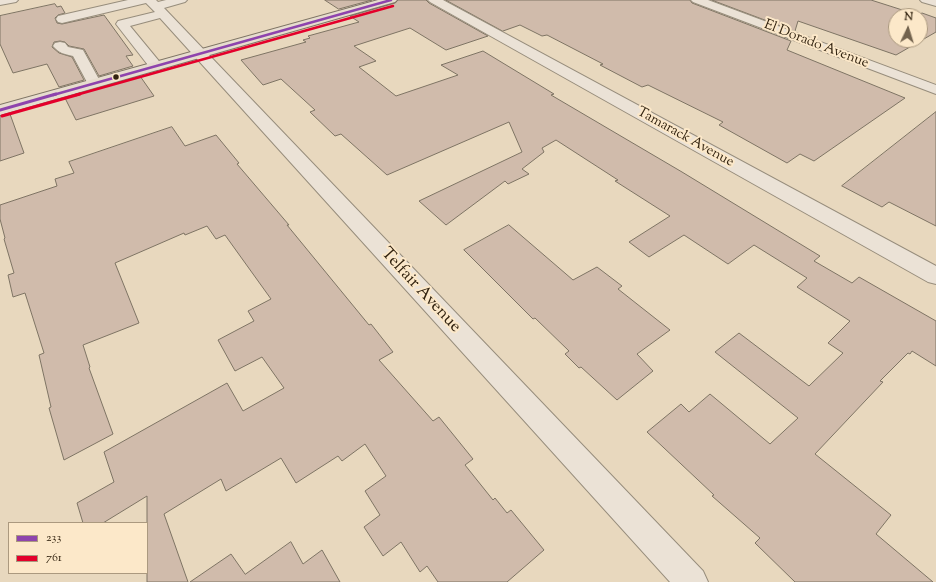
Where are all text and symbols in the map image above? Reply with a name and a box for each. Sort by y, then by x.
north arrow [888,8,928,48]
text: N [904,9,914,25]
street label: El Dorado Avenue [761,17,871,73]
unlabelled marker [111,72,121,82]
street label: Tamarack Avenue [634,104,736,172]
street label: Telfair Avenue [376,244,464,338]
legend [8,522,148,574]
text: 233 [46,529,61,547]
text: 761 [46,549,62,567]

